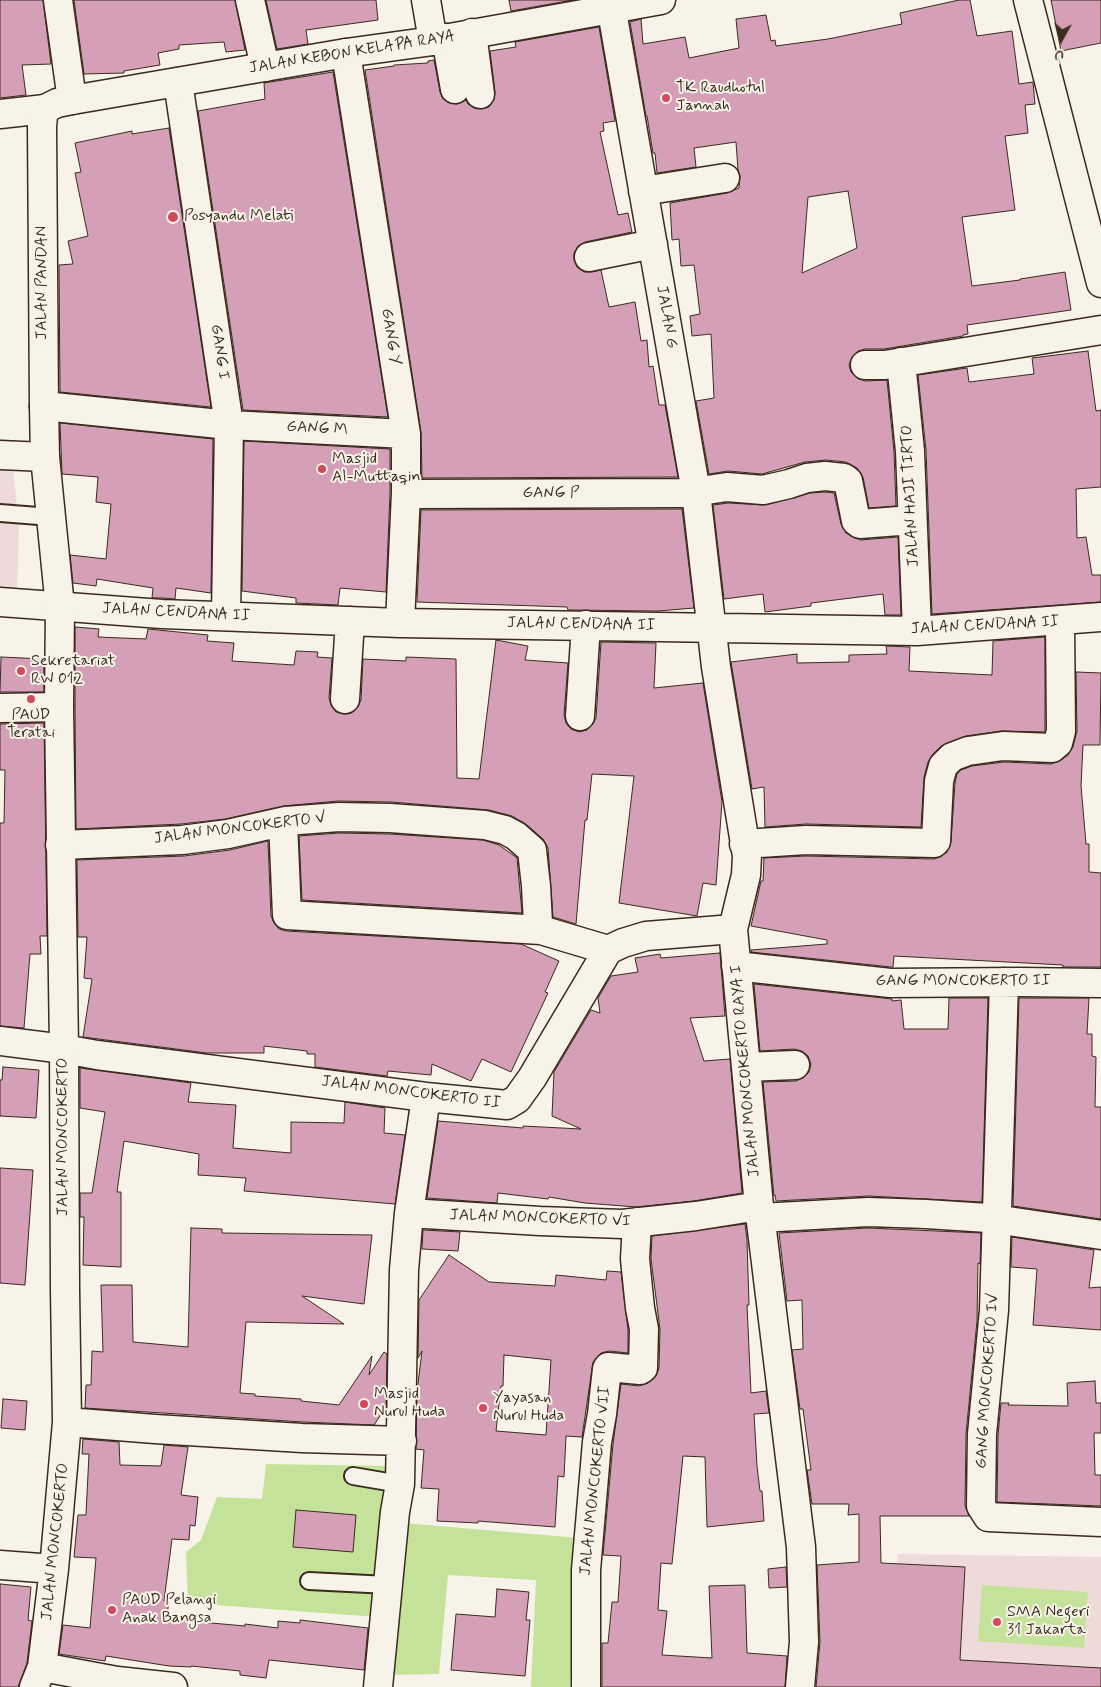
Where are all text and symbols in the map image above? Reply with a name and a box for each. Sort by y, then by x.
north arrow [1036,15,1086,65]
street label: JALAN KEBON KELAPA RAYA [248,27,456,79]
text: U [1054,45,1065,64]
place label: TK Raudhotul Jannah [676,79,765,117]
marker: TK Raudhotul Jannah [660,92,672,104]
place label: Posyandu Melati [184,207,293,227]
marker: Posyandu Melati [166,210,180,224]
street label: JALAN PANDAN [33,226,53,340]
street label: JALAN G [651,284,681,350]
street label: GANG Y [376,307,404,367]
street label: GANG I [206,323,232,381]
street label: GANG M [286,418,348,440]
street label: JALAN HAJI TIRTO [898,424,924,568]
place label: Masjid Al-Muttaqin [332,450,421,488]
marker: Masjid Al-Muttaqin [316,463,328,475]
street label: GANG P [523,484,579,504]
street label: JALAN CENDANA II [101,600,251,626]
street label: JALAN CENDANA II [910,613,1060,639]
street label: JALAN CENDANA II [507,614,655,636]
place label: Sekretariat RW 012 [31,652,115,690]
marker: Sekretariat RW 012 [15,665,27,677]
marker: PAUD Teratai [25,693,37,705]
place label: PAUD Teratai [7,706,55,744]
street label: JALAN MONCOKERTO V [153,809,327,849]
street label: JALAN MONCOKERTO RAYA I [727,964,765,1178]
street label: GANG MONCOKERTO II [876,972,1050,992]
street label: JALAN MONCOKERTO [54,1058,74,1216]
street label: JALAN MONCOKERTO II [320,1072,502,1114]
street label: JALAN MONCOKERTO VI [449,1206,631,1232]
street label: GANG MONCOKERTO IV [972,1293,1004,1469]
place label: Masjid Nurul Huda [374,1385,445,1423]
street label: JALAN MONCOKERTO VII [576,1385,616,1577]
place label: Yayasan Nurul Huda [493,1389,564,1427]
marker: Masjid Nurul Huda [358,1398,370,1410]
marker: Yayasan Nurul Huda [477,1402,489,1414]
street label: JALAN MONCOKERTO [38,1462,74,1622]
place label: PAUD Pelangi Anak Bangsa [122,1591,216,1629]
place label: SMA Negeri 31 Jakarta [1007,1603,1090,1641]
marker: PAUD Pelangi Anak Bangsa [106,1604,118,1616]
marker: SMA Negeri 31 Jakarta [991,1616,1003,1628]

